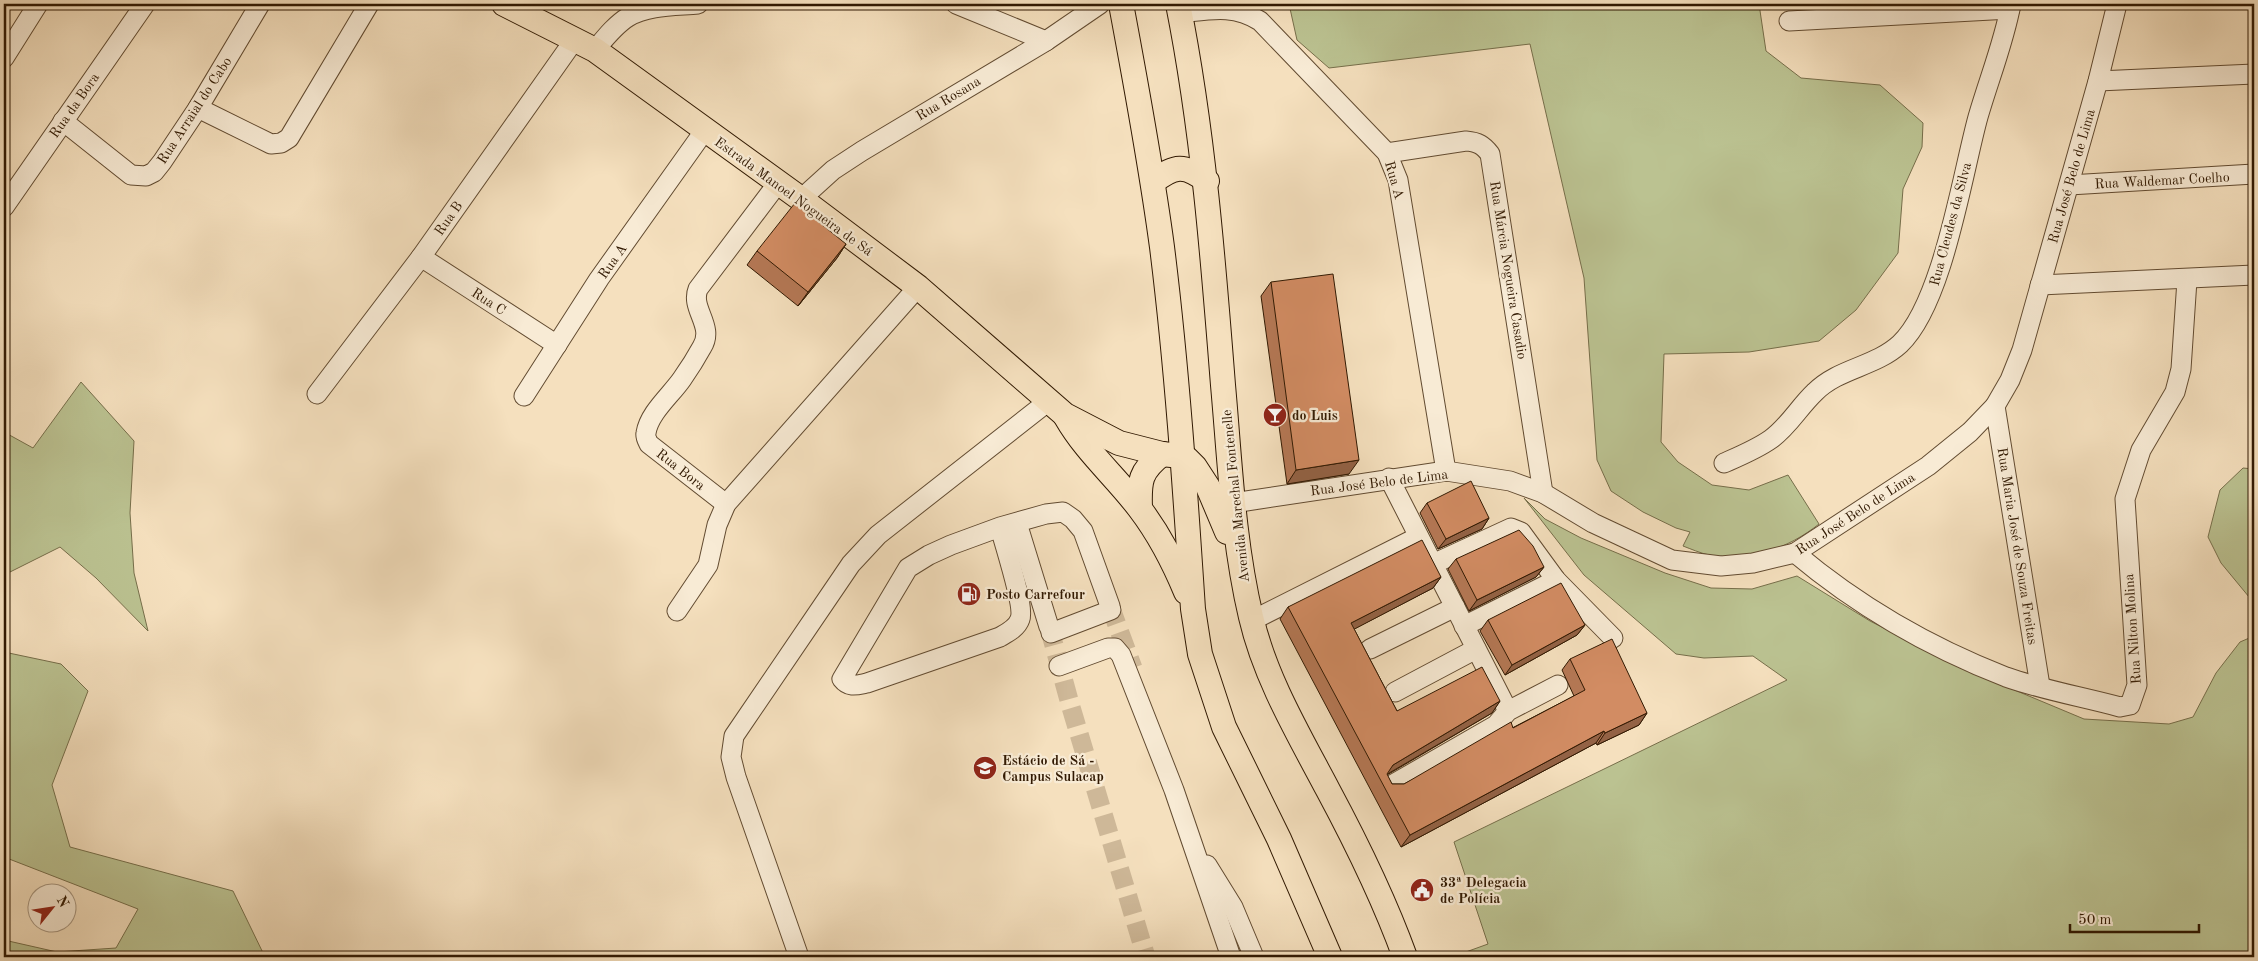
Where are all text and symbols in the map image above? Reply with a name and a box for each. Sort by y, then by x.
street label: Rua Arraial do Cabo [155,55,235,167]
street label: Rua da Bora [47,70,102,141]
street label: Rua Rosana [914,74,983,124]
street label: Rua José Belo de Lima [2046,108,2098,245]
street label: Estrada Manoel Nogueira de Sá [712,135,875,259]
street label: Rua A [1382,160,1406,201]
street label: Rua Cleudes da Silva [1928,161,1974,288]
street label: Rua Waldemar Coelho [2094,170,2230,192]
street label: Rua Márcia Nogueira Casadio [1487,180,1529,360]
street label: Rua B [432,199,465,238]
street label: Rua A [596,241,630,282]
street label: Rua C [469,286,508,318]
bar icon: do Luis [1262,402,1288,428]
street label: Avenida Marechal Fontenelle [1220,409,1252,583]
place label: do Luis [1292,409,1338,423]
street label: Rua Bora [653,447,707,493]
street label: Rua Maria José de Souza Freitas [1995,447,2040,646]
street label: Rua José Belo de Lima [1309,468,1449,498]
street label: Rua José Belo de Lima [1793,470,1918,558]
street label: Rua Nilton Molina [2122,573,2144,685]
fuel station icon: Posto Carrefour [956,581,982,607]
place label: Posto Carrefour [986,588,1085,602]
place label: Estácio de Sá - Campus Sulacap [1002,754,1104,784]
school or university icon: Estácio de Sá - Campus Sulacap [972,755,998,781]
place label: 33ª Delegacia de Polícia [1440,876,1527,906]
public building icon: 33ª Delegacia de Polícia [1409,877,1435,903]
north arrow [28,884,78,934]
text: N [54,894,71,910]
scale bar [2070,901,2199,933]
text: 50 m [2078,913,2112,928]

